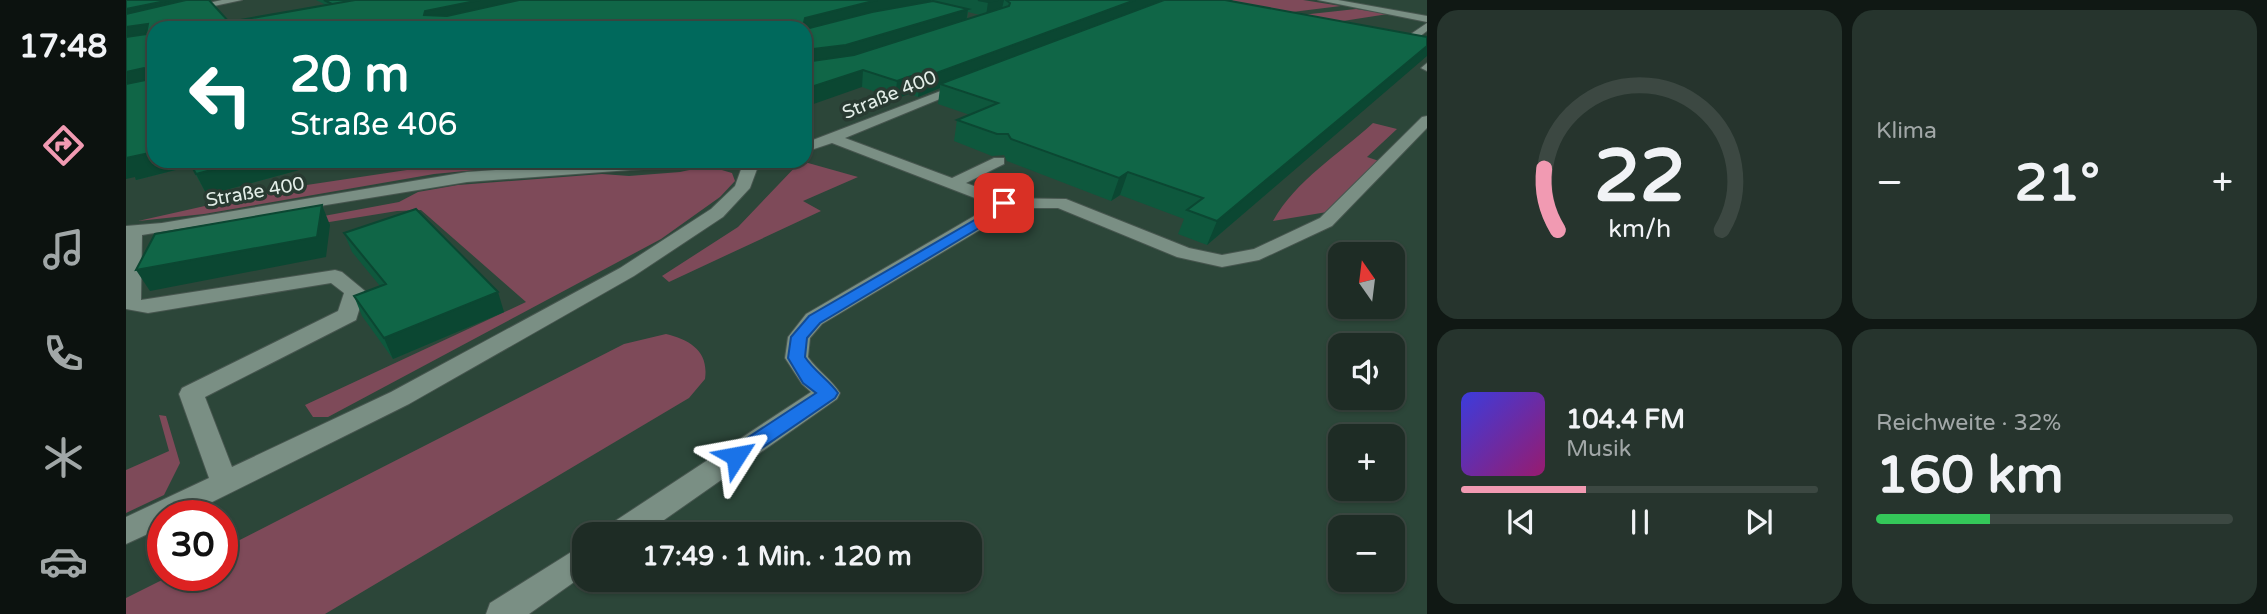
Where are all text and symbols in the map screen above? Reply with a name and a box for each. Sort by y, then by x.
text: 17:48 [19,28,107,66]
text: 20 m [290,46,409,105]
icon: left [175,49,266,140]
street label: Straße 400 [839,66,940,124]
text: Straße 406 [290,106,458,144]
text: Klima [1876,117,1937,145]
icon: directions [39,121,88,170]
text: 22 [1594,134,1685,222]
text: 21° [2015,152,2100,215]
text: − [1876,160,1903,206]
text: + [2212,160,2233,206]
street label: Straße 400 [204,172,306,211]
pin [974,173,1034,233]
icon: arrive [985,184,1023,222]
text: km/h [1608,214,1671,244]
icon: music [39,225,88,274]
north arrow [1328,242,1405,318]
map controls [1328,242,1405,592]
icon: phone [39,329,88,378]
button: sound [1328,333,1405,410]
text: 104.4 FM [1566,404,1685,435]
text: Reichweite · 32% [1876,409,2061,437]
position arrow [699,419,773,493]
button: + [1328,424,1405,501]
icon: climate [39,433,88,482]
text: Musik [1566,435,1631,463]
text: 160 km [1876,444,2064,507]
speed limit sign: 30 [147,500,238,591]
icon: previous [1502,503,1540,541]
icon: pause [1621,503,1659,541]
icon: next [1740,503,1778,541]
button: − [1328,515,1405,592]
icon: car [39,537,88,586]
text: 17:49 · 1 Min. · 120 m [642,541,912,572]

